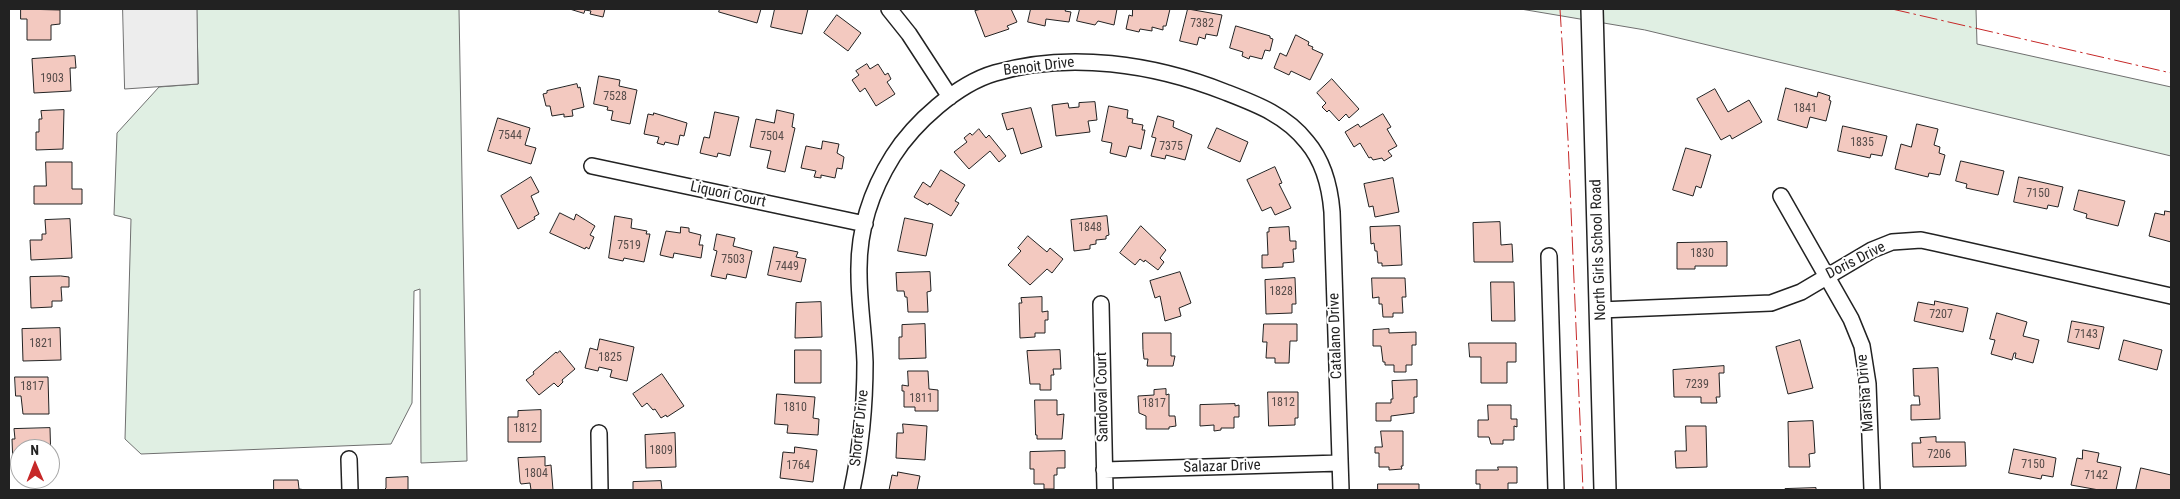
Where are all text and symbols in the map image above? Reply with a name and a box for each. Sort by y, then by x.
house number: 7382 [1190,17,1214,31]
street label: Benoit Drive [1003,54,1075,80]
house number: 1903 [40,72,64,86]
house number: 7528 [603,90,627,104]
house number: 1841 [1793,102,1817,116]
house number: 7544 [498,129,522,143]
house number: 7504 [760,130,784,144]
house number: 1835 [1850,136,1874,150]
house number: 7375 [1159,140,1183,154]
street label: Liquori Court [688,178,768,212]
street label: North Girls School Road [1588,179,1610,321]
house number: 7150 [2026,187,2050,201]
house number: 1848 [1078,221,1102,235]
street label: Doris Drive [1823,238,1889,284]
house number: 7519 [617,239,641,253]
house number: 1830 [1690,247,1714,261]
house number: 7503 [721,253,745,267]
house number: 7449 [775,260,799,274]
house number: 1828 [1269,285,1293,299]
street label: Catalano Drive [1326,293,1346,379]
house number: 7207 [1929,308,1953,322]
house number: 7143 [2074,328,2098,342]
house number: 1821 [29,337,53,351]
house number: 1825 [598,351,622,365]
street label: Sandoval Court [1093,352,1113,442]
street label: Marsha Drive [1854,354,1878,432]
house number: 7239 [1685,378,1709,392]
house number: 1817 [20,380,44,394]
street label: Shorter Drive [847,389,873,467]
house number: 1811 [909,392,933,406]
house number: 1812 [1271,396,1295,410]
house number: 1817 [1142,397,1166,411]
house number: 1810 [783,401,807,415]
house number: 1812 [513,422,537,436]
north arrow [10,439,60,489]
text: N [30,442,39,458]
house number: 1809 [649,444,673,458]
house number: 7206 [1927,448,1951,462]
street label: Salazar Drive [1183,457,1261,477]
house number: 7150 [2021,458,2045,472]
house number: 1764 [786,459,810,473]
house number: 1804 [524,467,548,481]
house number: 7142 [2084,469,2108,483]

